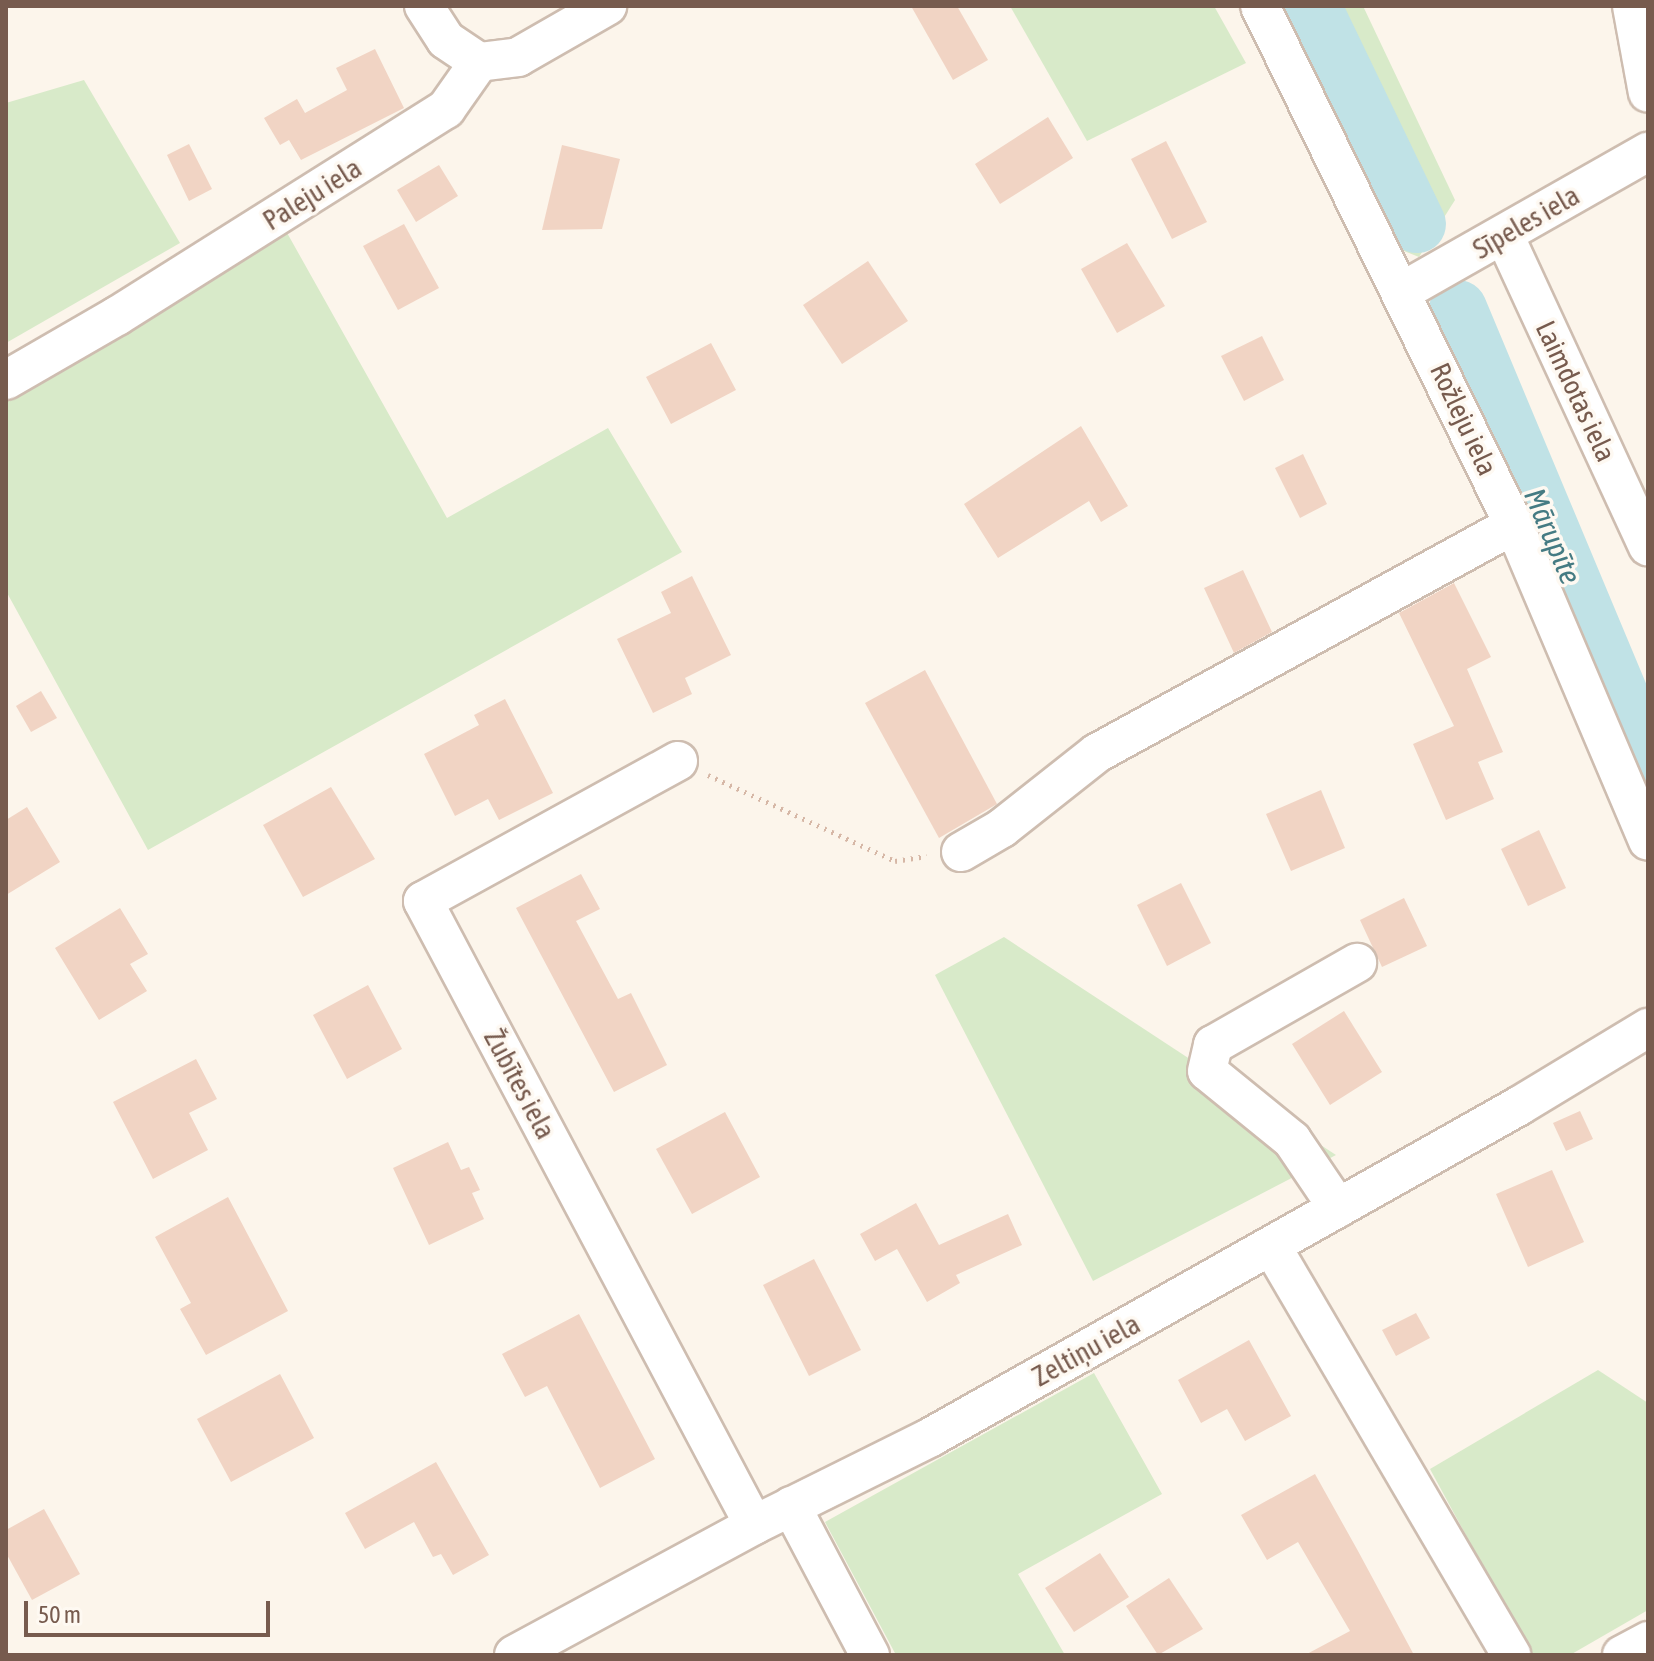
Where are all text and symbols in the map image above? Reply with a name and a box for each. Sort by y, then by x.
street label: Paleju iela [257,151,367,237]
street label: Sīpeles iela [1467,178,1585,266]
street label: Laimdotas iela [1529,315,1623,467]
street label: Rožleju iela [1423,357,1505,481]
water label: Mārupīte [1517,483,1589,589]
street label: Žubītes iela [477,1023,563,1145]
street label: Zeltiņu iela [1026,1307,1146,1393]
scale bar [28,1585,274,1635]
text: 50 m [38,1601,81,1628]

